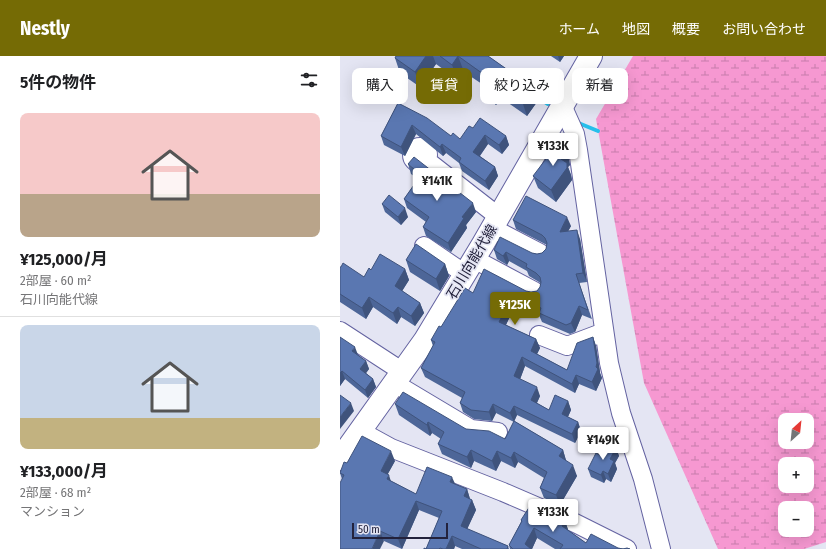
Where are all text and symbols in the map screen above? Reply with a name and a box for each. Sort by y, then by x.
text: Nestly [20,17,70,40]
text: ホーム [558,21,600,38]
text: 地図 [622,21,650,38]
text: 概要 [672,21,700,38]
text: お問い合わせ [722,21,806,38]
chip: 購入 [352,68,408,104]
chip: 賃貸 [416,68,472,104]
chip: 絞り込み [480,68,564,104]
chip: 新着 [572,68,628,104]
icon: filters [298,69,320,91]
text: 5件の物件 [20,72,96,93]
pin: ¥133K [525,133,581,167]
text: ¥133K [537,138,569,153]
icon: home [134,139,206,211]
pin: ¥141K [409,168,465,202]
text: ¥141K [422,173,452,188]
street label: 石川向能代線 [443,222,501,302]
text: ¥125,000/月 [20,249,108,270]
text: 2部屋 · 60 m² [20,273,92,288]
text: 石川向能代線 [20,292,98,307]
pin: ¥125K [487,292,543,326]
text: ¥125K [499,297,531,312]
icon: home [134,351,206,423]
north arrow [778,413,814,449]
map controls [778,413,814,537]
pin: ¥149K [575,427,631,461]
text: ¥149K [587,432,619,447]
button: + [778,457,814,493]
text: ¥133,000/月 [20,461,108,482]
text: 2部屋 · 68 m² [20,485,91,500]
pin: ¥133K [525,499,581,533]
button: − [778,501,814,537]
text: マンション [20,504,85,519]
text: ¥133K [537,504,569,519]
scale bar [352,521,448,540]
text: 50 m [358,523,380,536]

